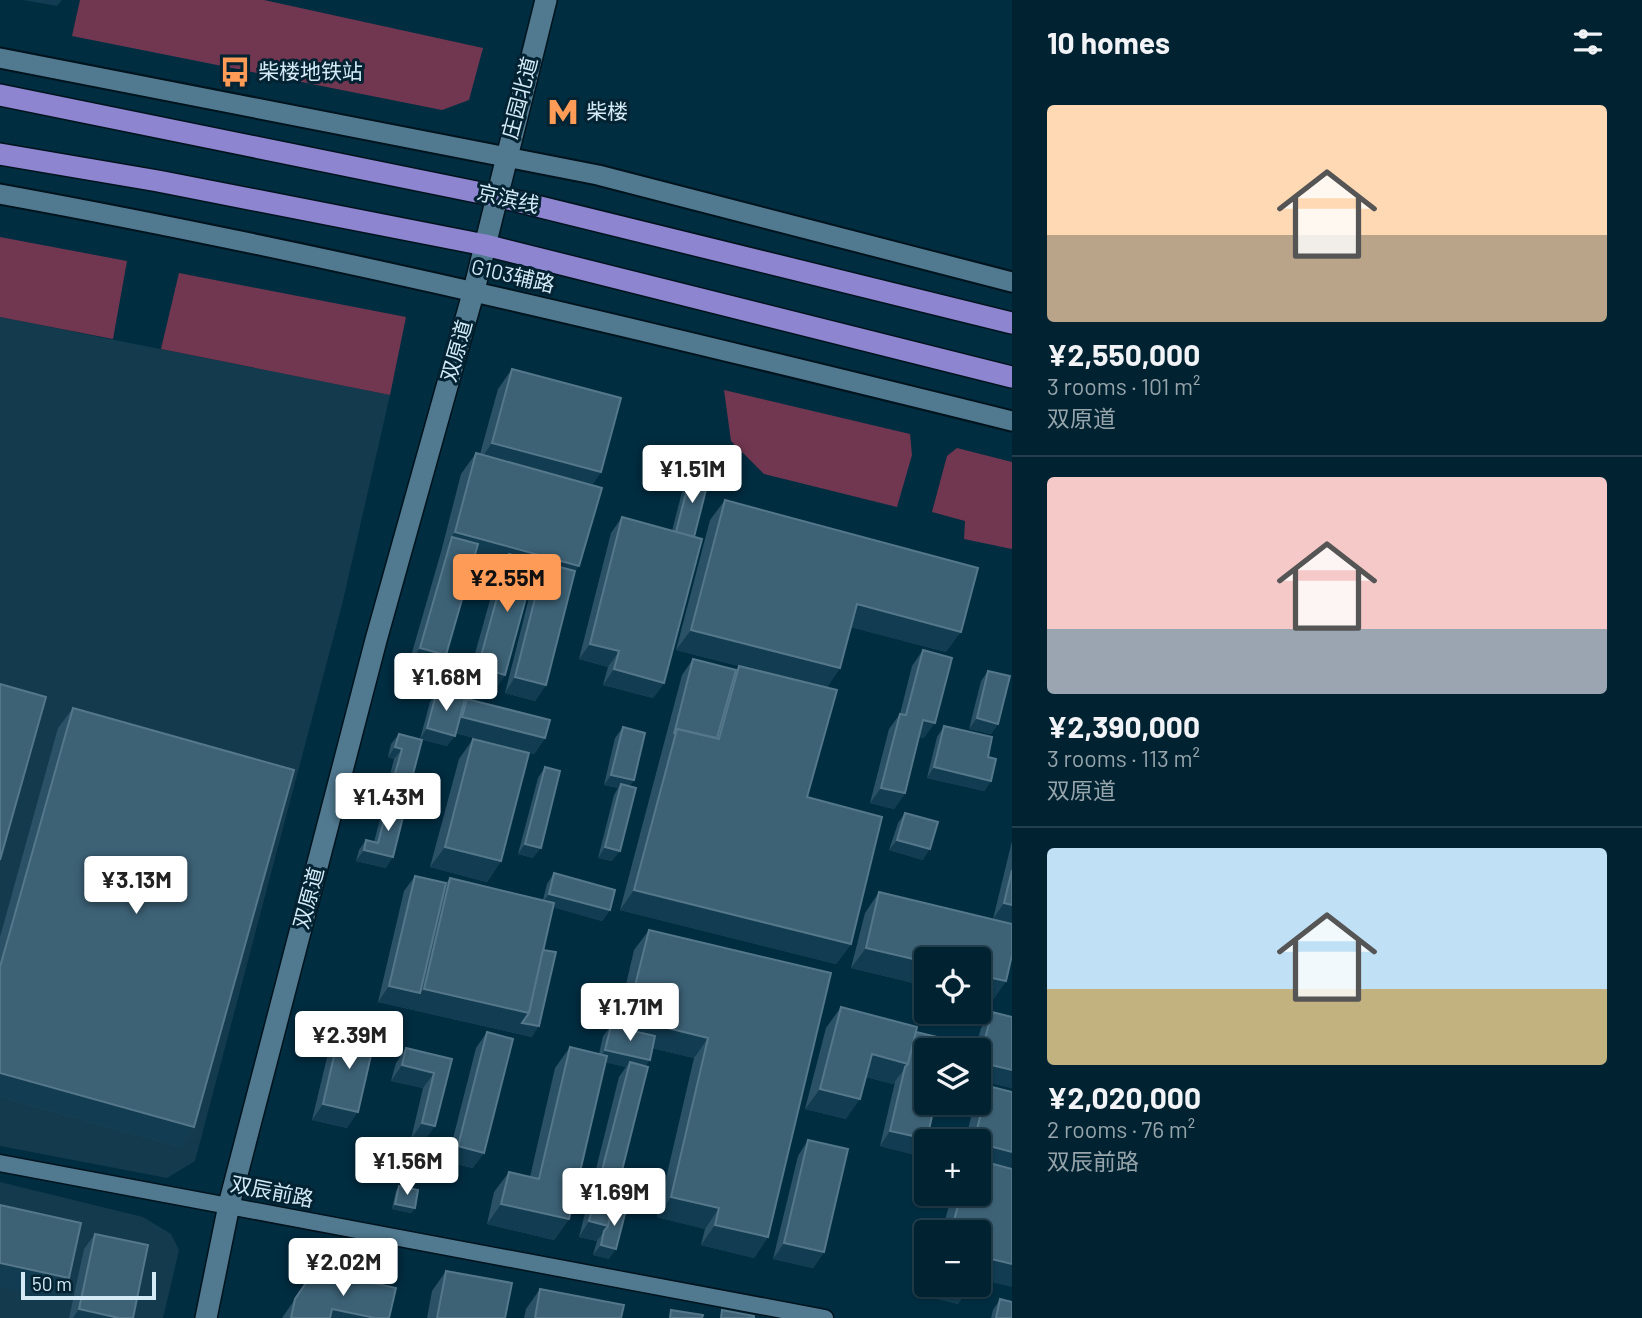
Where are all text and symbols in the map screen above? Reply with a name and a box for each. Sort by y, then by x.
icon: filters [1569,23,1607,61]
text: 10 homes [1047,24,1170,60]
street label: 庄园北道 [496,54,541,141]
bus stop icon: 柴楼地铁站 [218,55,252,89]
place label: 柴楼地铁站 [258,58,363,83]
metro station icon: 柴楼 [546,95,580,129]
place label: 柴楼 [586,98,628,123]
icon: home [1264,151,1390,277]
street label: 京滨线 [475,178,542,217]
street label: G103辅路 [469,253,558,296]
street label: 双原道 [435,317,476,384]
text: ¥2,550,000 [1047,336,1200,372]
text: 3 rooms · 101 m² [1047,372,1200,400]
text: 双原道 [1047,404,1116,432]
pin: ¥1.51M [635,446,749,505]
text: ¥1.51M [659,454,725,482]
icon: home [1264,523,1390,649]
pin: ¥2.55M [450,554,564,614]
text: ¥2.55M [469,563,545,591]
pin: ¥1.68M [389,654,503,713]
text: ¥1.68M [410,662,482,690]
text: ¥2,390,000 [1047,708,1200,744]
text: 3 rooms · 113 m² [1047,744,1200,772]
pin: ¥1.43M [331,774,445,833]
text: 双原道 [1047,776,1116,804]
text: ¥1.43M [352,782,424,810]
pin: ¥3.13M [79,856,193,916]
street label: 双原道 [287,864,328,931]
text: ¥3.13M [100,865,172,893]
icon: home [1264,894,1390,1020]
map controls [914,947,991,1297]
button: locate [914,947,991,1024]
pin: ¥1.71M [573,984,687,1043]
text: ¥1.71M [597,992,663,1020]
pin: ¥2.39M [292,1012,406,1071]
text: ¥2.39M [311,1020,387,1048]
button: layers [914,1038,991,1115]
text: ¥2,020,000 [1047,1079,1201,1115]
text: 2 rooms · 76 m² [1047,1115,1195,1143]
button: + [914,1129,991,1206]
pin: ¥1.56M [350,1138,464,1197]
text: ¥1.56M [371,1146,443,1174]
text: 双辰前路 [1047,1147,1139,1175]
pin: ¥1.69M [557,1168,671,1228]
street label: 双辰前路 [229,1170,316,1211]
text: ¥1.69M [578,1177,650,1205]
button: − [914,1220,991,1297]
pin: ¥2.02M [286,1238,400,1298]
text: ¥2.02M [305,1247,381,1275]
scale bar [21,1269,156,1301]
text: 50 m [32,1272,72,1295]

